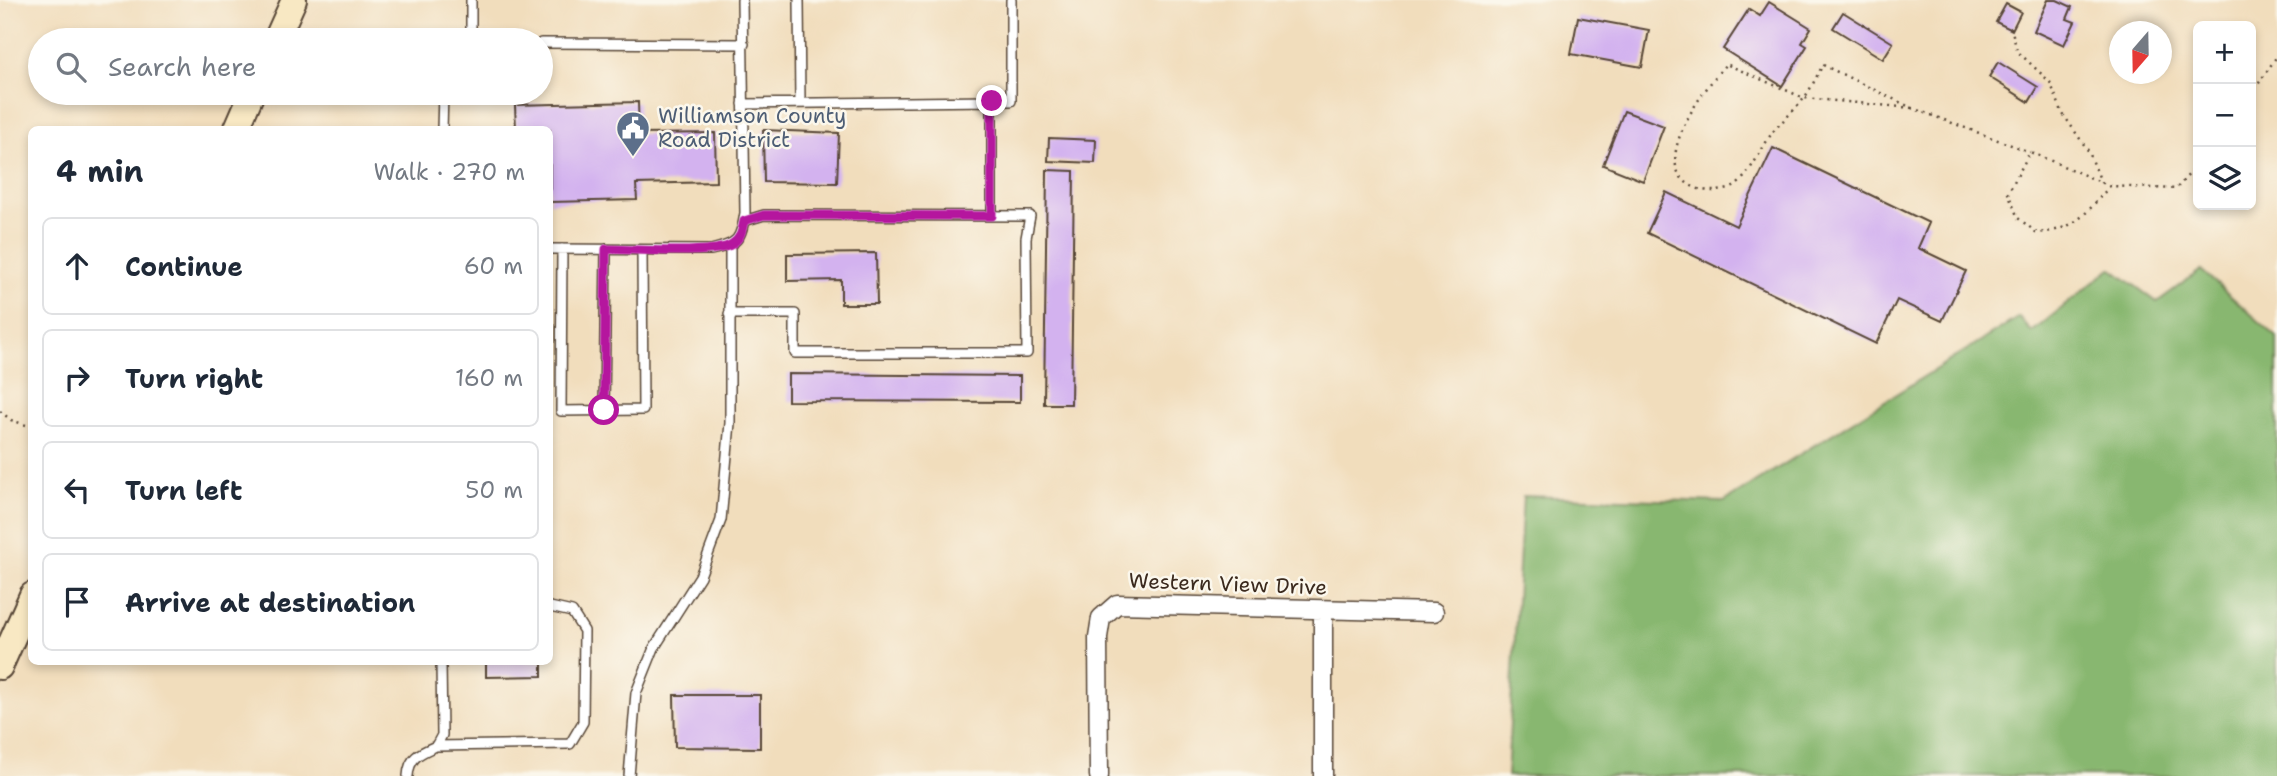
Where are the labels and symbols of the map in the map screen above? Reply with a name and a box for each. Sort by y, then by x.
north arrow [2109,21,2172,84]
route end [976,85,1007,116]
place label: Williamson County Road District [658,102,846,154]
public building icon: Williamson County Road District [614,109,652,158]
route start [588,394,619,425]
street label: Western View Drive [1128,567,1328,601]

